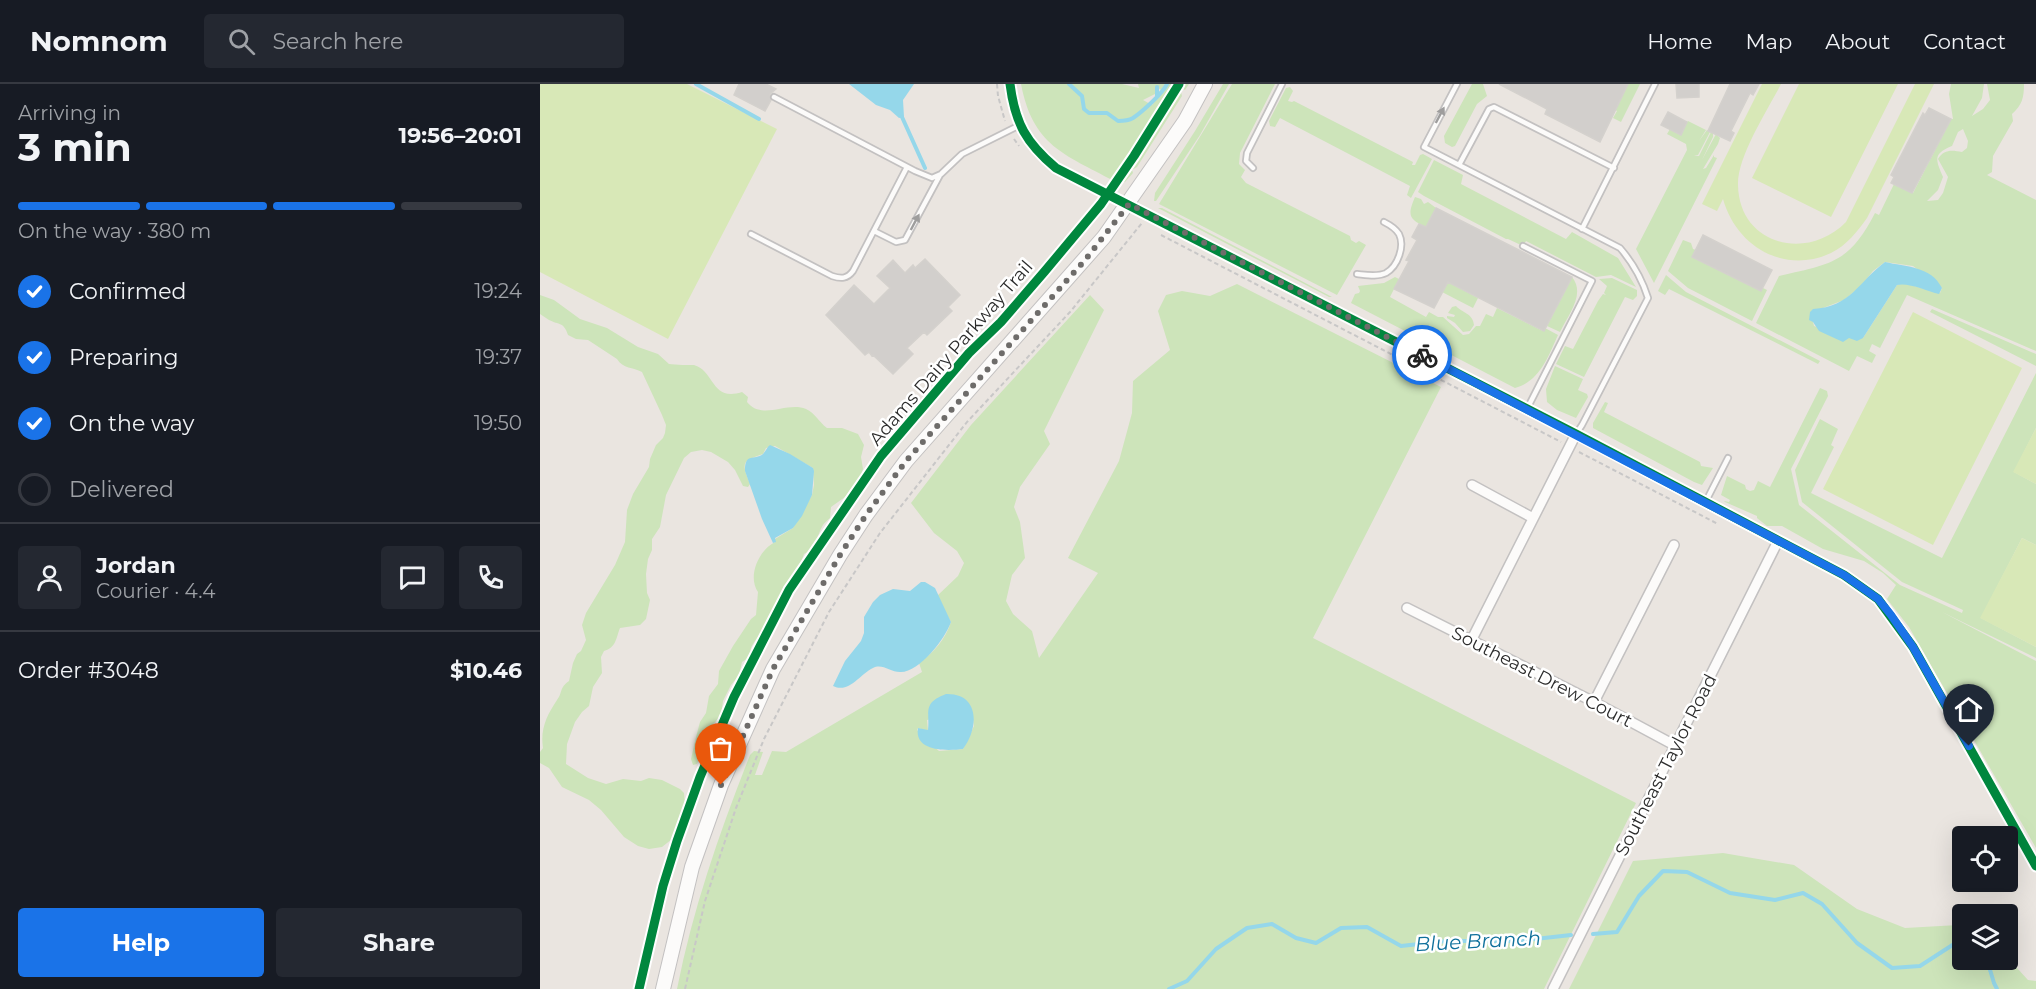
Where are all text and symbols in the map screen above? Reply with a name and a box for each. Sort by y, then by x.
search box [204,14,624,68]
text: Nomnom [30,24,168,58]
icon: search [225,25,258,58]
text: Search here [273,28,403,55]
text: Home [1647,29,1712,54]
text: Map [1745,29,1792,54]
text: About [1825,29,1890,54]
text: Contact [1923,29,2006,54]
text: Arriving in [18,101,121,125]
one-way arrow [1436,107,1445,124]
text: 19:56–20:01 [399,122,522,149]
text: 3 min [18,123,132,171]
one-way arrow [910,213,920,230]
text: On the way · 380 m [18,219,211,243]
street label: Adams Dairy Parkway Trail [865,256,1037,450]
icon: check [18,275,51,308]
text: Confirmed [69,278,186,305]
text: 19:24 [474,279,522,303]
courier [1392,325,1452,385]
icon: bike [1406,339,1439,372]
icon: check [18,341,51,374]
text: Preparing [69,344,178,371]
text: 19:37 [476,345,522,369]
icon: check [18,407,51,440]
text: On the way [69,410,194,437]
text: 19:50 [474,411,522,435]
text: Delivered [69,476,174,503]
button: person [18,546,81,609]
button: chat [381,546,444,609]
button: phone [459,546,522,609]
text: Jordan [96,552,176,579]
text: Courier · 4.4 [96,579,215,603]
street label: Southeast Drew Court [1448,622,1636,732]
text: Order #3048 [18,657,159,684]
text: $10.46 [450,657,522,684]
street label: Southeast Taylor Road [1611,670,1721,860]
pin [1943,684,1994,746]
icon: home [1952,693,1985,726]
pin [695,723,746,785]
icon: bag [704,732,737,765]
map controls [1952,826,2018,970]
button: locate [1952,826,2018,892]
button: layers [1952,904,2018,970]
button: Help [18,908,264,977]
button: Share [276,908,522,977]
water label: Blue Branch [1415,926,1541,956]

